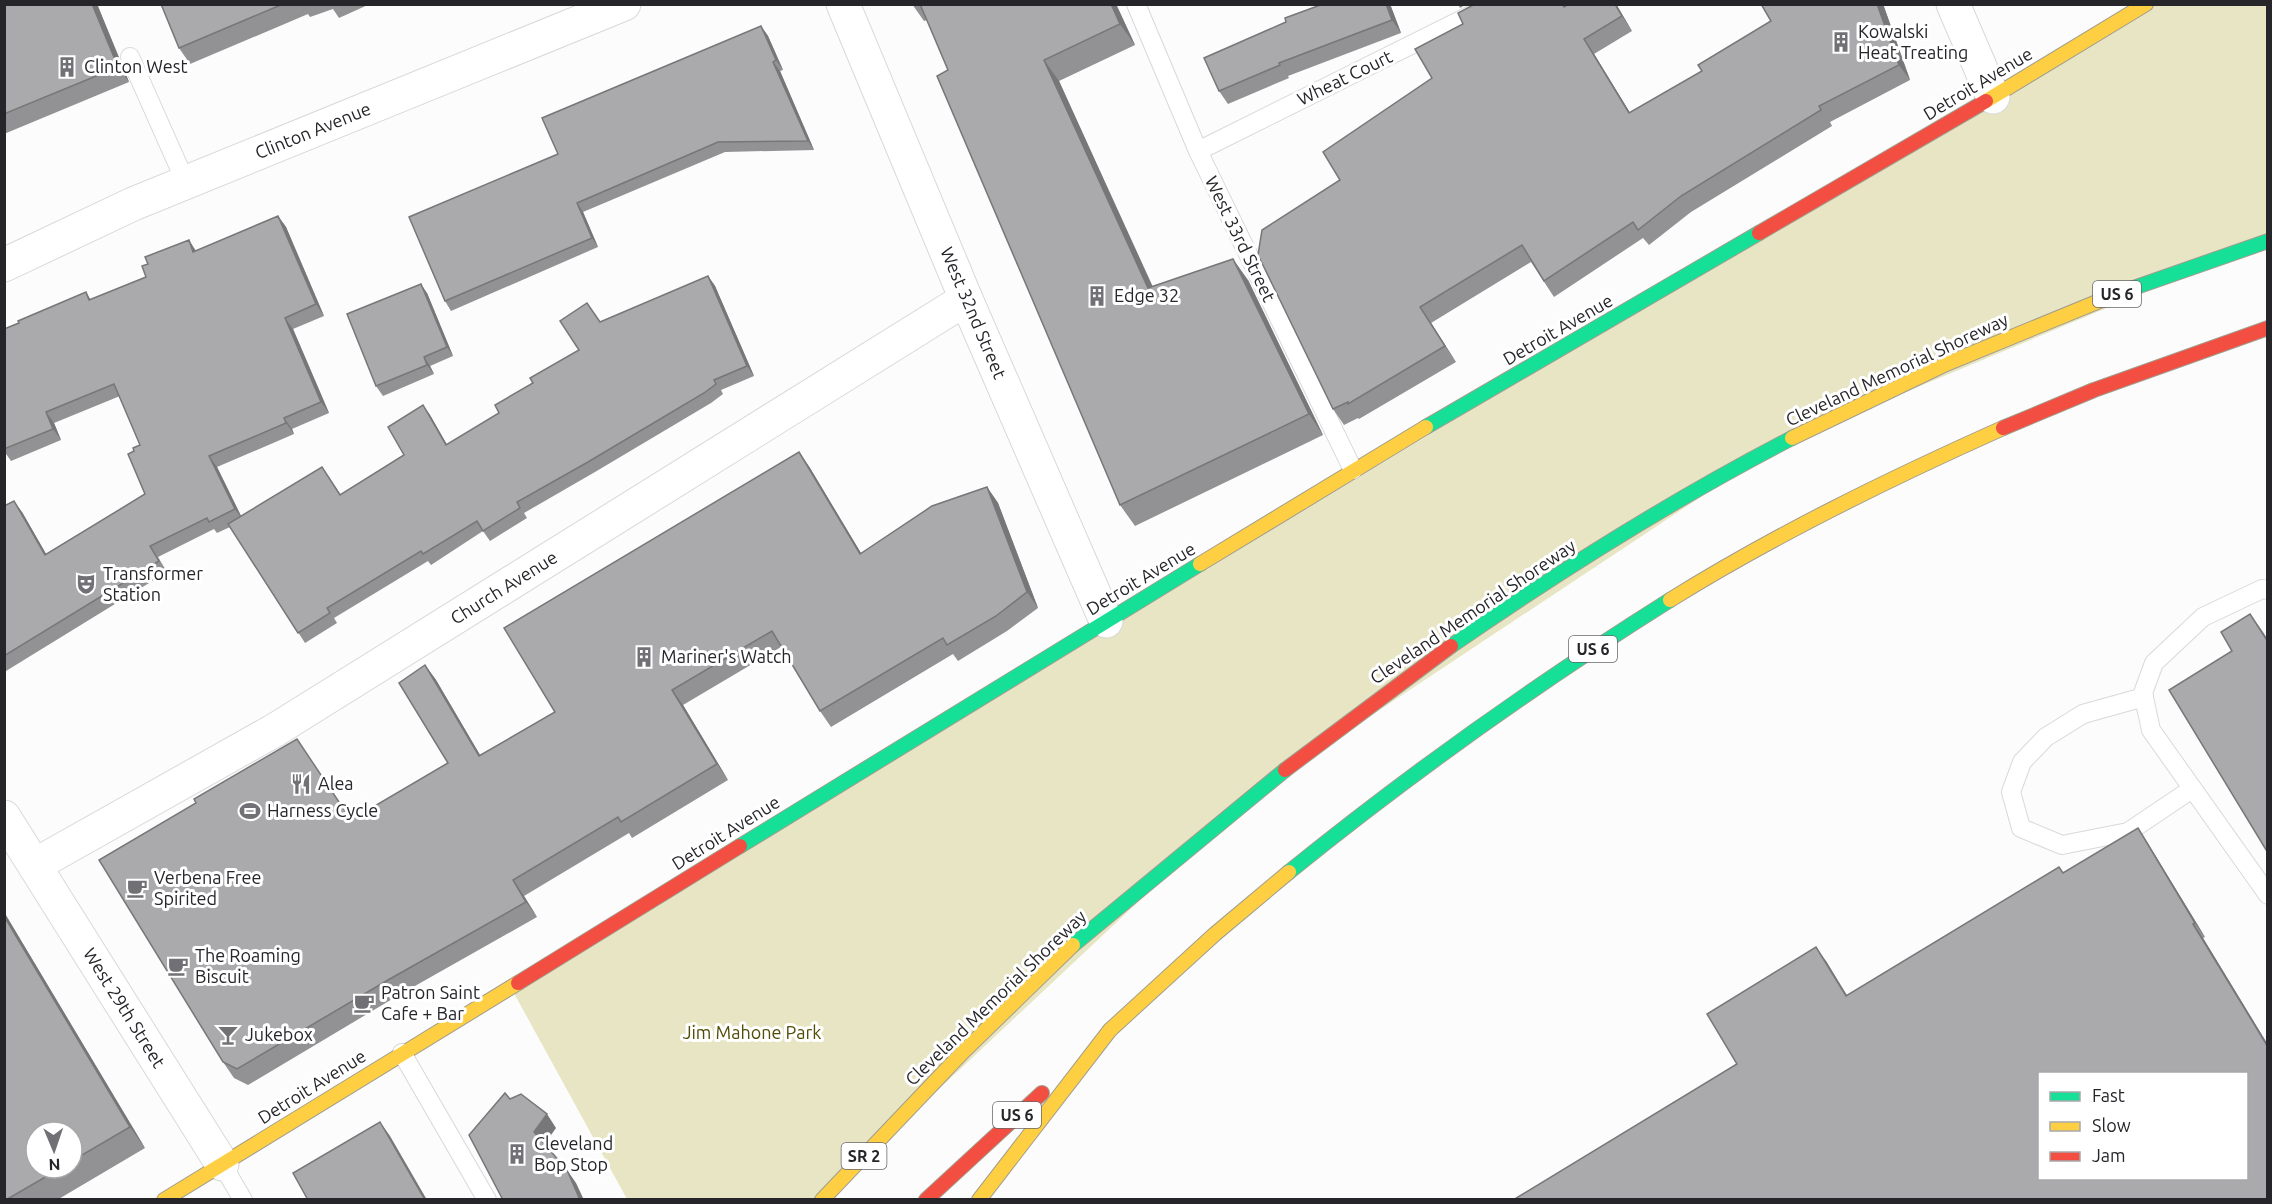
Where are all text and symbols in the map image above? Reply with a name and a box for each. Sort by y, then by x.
place label: Kowalski Heat Treating [1858,21,1968,62]
building icon: Kowalski Heat Treating [1829,30,1853,54]
street label: Detroit Avenue [1920,43,2035,123]
street label: Wheat Court [1294,46,1395,109]
building icon: Clinton West [55,55,79,79]
place label: Clinton West [84,56,188,76]
street label: Clinton Avenue [252,98,373,162]
street label: West 33rd Street [1202,172,1280,305]
street label: West 32nd Street [937,244,1011,381]
road number: US 6 [2093,281,2141,307]
building icon: Edge 32 [1085,284,1109,308]
place label: Edge 32 [1114,285,1179,305]
street label: Detroit Avenue [1499,290,1616,369]
street label: Cleveland Memorial Shoreway [1782,309,2011,430]
street label: Cleveland Memorial Shoreway [1366,535,1579,687]
street label: Detroit Avenue [1083,538,1198,618]
street label: Church Avenue [447,546,560,628]
place label: Transformer Station [103,563,203,604]
theatre icon: Transformer Station [74,572,98,596]
road number: US 6 [1569,636,1617,662]
building icon: Mariner's Watch [632,645,656,669]
place label: Mariner's Watch [661,646,792,666]
restaurant icon: Alea [289,772,313,796]
place label: Alea [318,773,354,793]
street label: Detroit Avenue [668,791,783,873]
sports icon: Harness Cycle [238,799,262,823]
place label: Harness Cycle [267,800,378,820]
place label: Verbena Free Spirited [154,867,262,908]
cafe icon: Verbena Free Spirited [125,876,149,900]
street label: Cleveland Memorial Shoreway [901,905,1090,1089]
street label: West 29th Street [80,944,170,1071]
place label: The Roaming Biscuit [195,945,301,986]
cafe icon: The Roaming Biscuit [166,954,190,978]
place label: Patron Saint Cafe + Bar [381,982,480,1023]
cafe icon: Patron Saint Cafe + Bar [352,991,376,1015]
park label: Jim Mahone Park [683,1022,821,1042]
bar icon: Jukebox [216,1023,240,1047]
place label: Jukebox [245,1024,313,1044]
street label: Detroit Avenue [254,1045,369,1127]
legend [2038,1072,2248,1180]
text: Fast [2092,1085,2125,1105]
road number: US 6 [993,1102,1041,1128]
text: Slow [2092,1115,2131,1135]
north arrow [24,1120,84,1180]
place label: Cleveland Bop Stop [534,1133,613,1174]
building icon: Cleveland Bop Stop [505,1142,529,1166]
road number: SR 2 [842,1143,886,1169]
text: Jam [2092,1145,2126,1165]
text: N [48,1156,61,1174]

